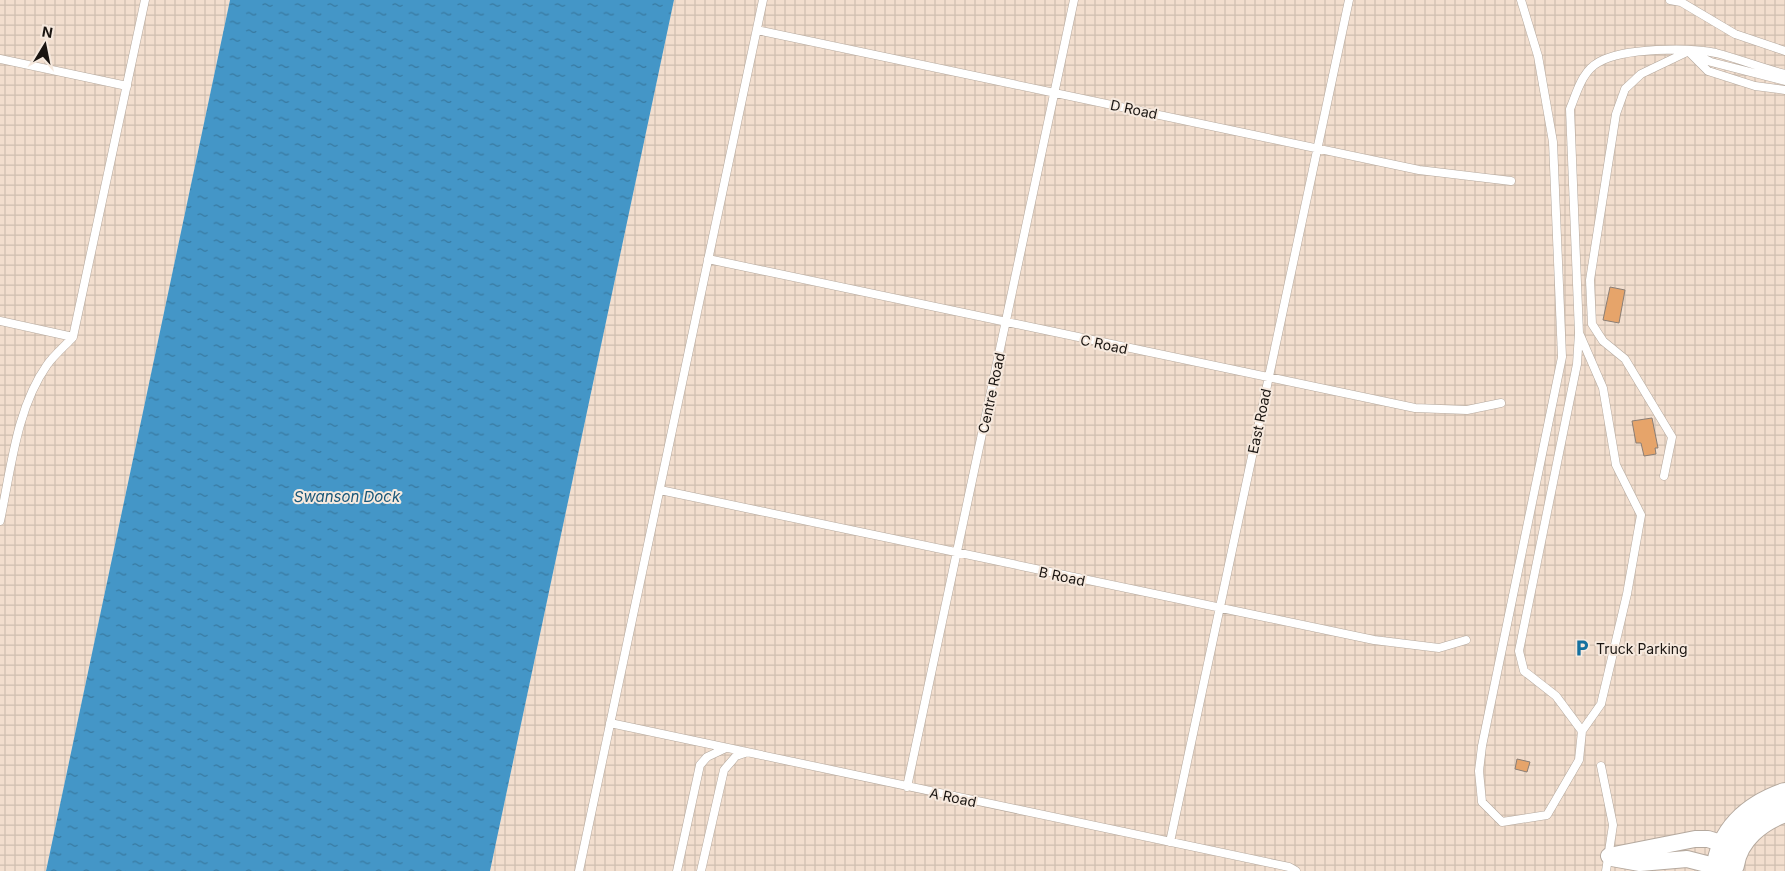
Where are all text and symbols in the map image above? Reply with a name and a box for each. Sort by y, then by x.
north arrow [20,20,70,70]
text: N [41,22,54,41]
street label: D Road [1109,96,1159,122]
street label: C Road [1079,331,1129,357]
street label: Centre Road [974,351,1008,435]
street label: East Road [1244,387,1274,455]
water label: Swanson Dock [294,487,401,506]
street label: B Road [1037,563,1087,589]
parking icon: Truck Parking [1572,638,1592,658]
place label: Truck Parking [1596,640,1688,657]
street label: A Road [928,784,978,810]

